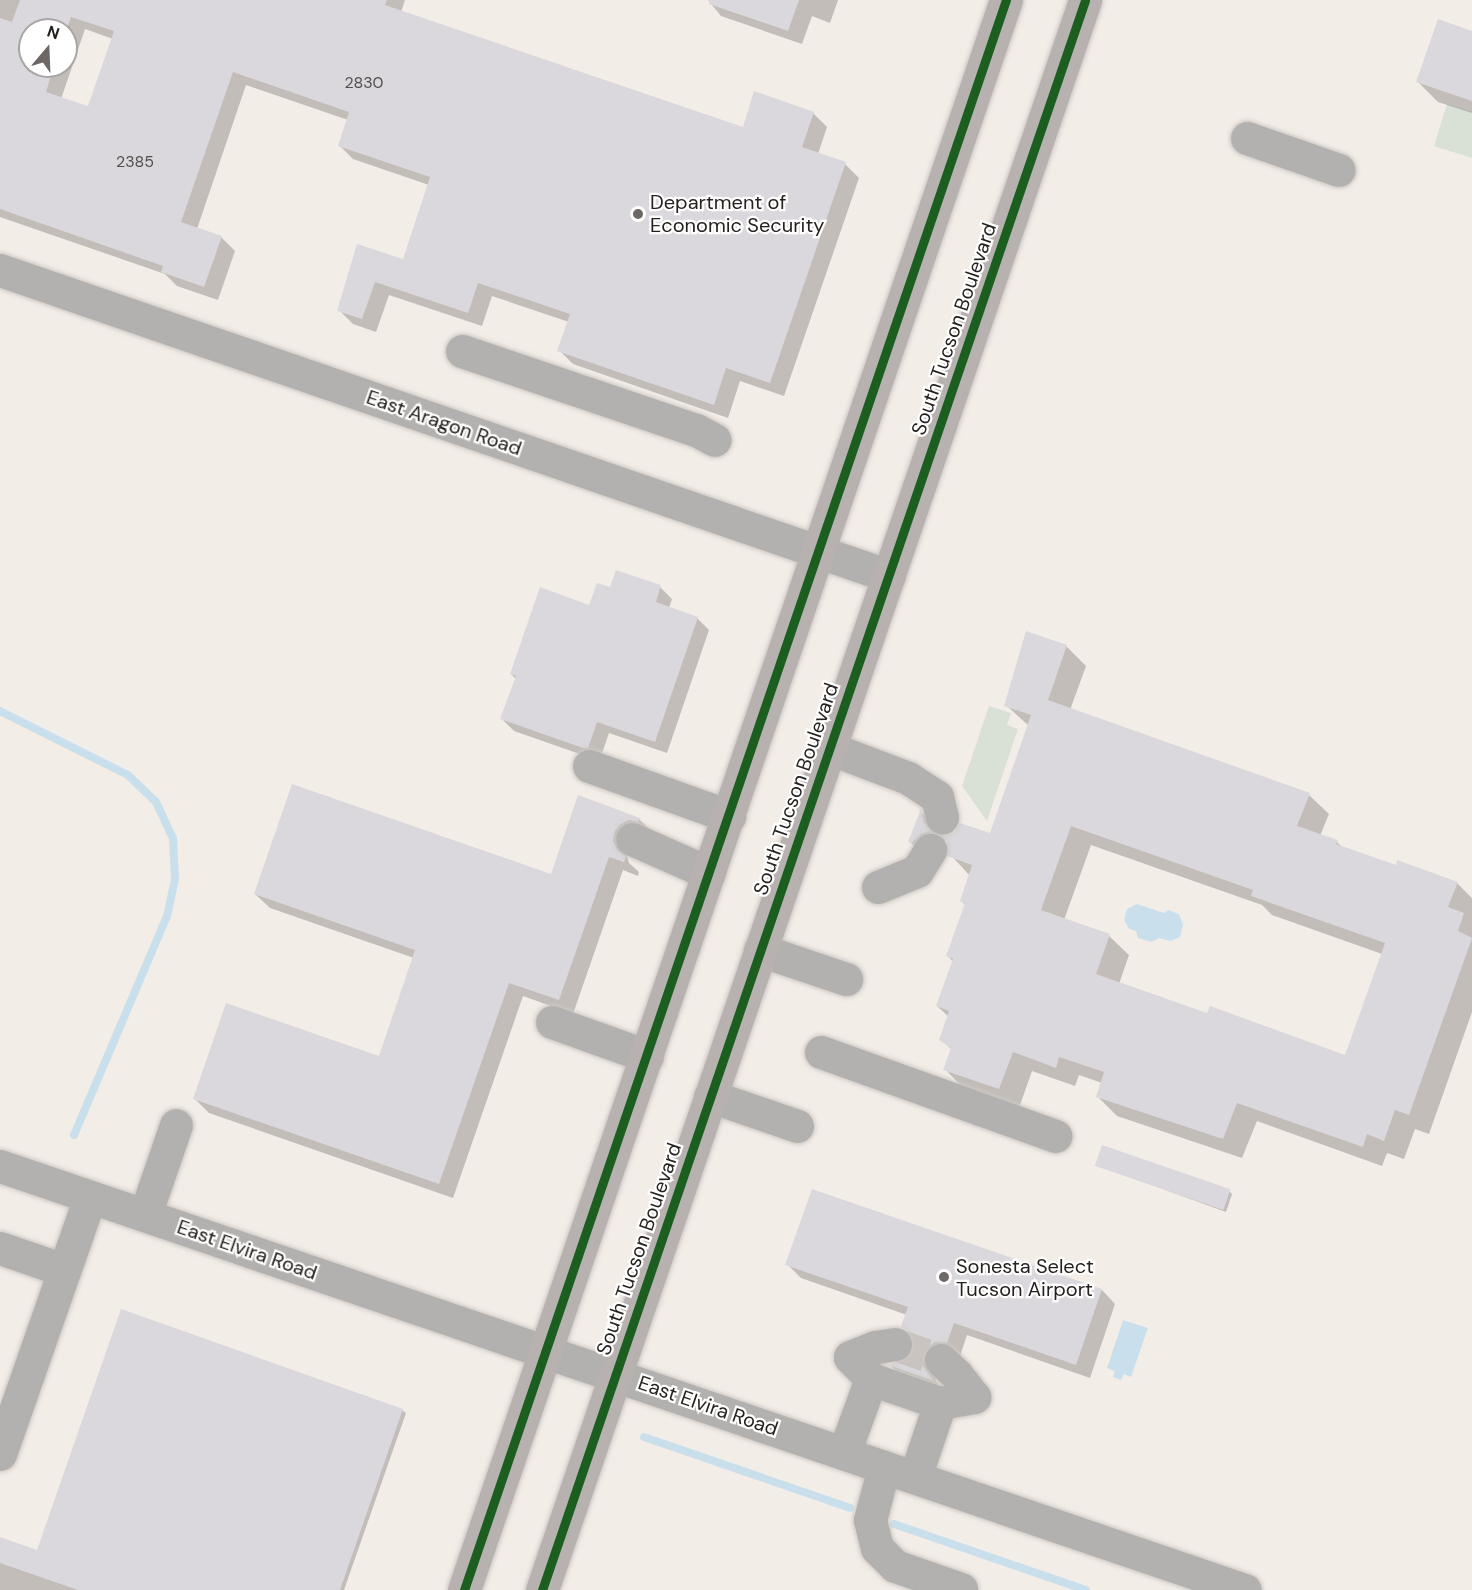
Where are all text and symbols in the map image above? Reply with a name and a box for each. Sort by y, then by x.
north arrow [18,18,78,78]
text: N [44,21,62,44]
house number: 2830 [344,73,384,93]
house number: 2385 [116,152,154,172]
place label: Department of Economic Security [650,190,824,237]
marker: Department of Economic Security [631,207,645,221]
street label: South Tucson Boulevard [906,220,1002,438]
street label: East Aragon Road [363,385,525,461]
street label: South Tucson Boulevard [748,680,844,898]
street label: South Tucson Boulevard [591,1140,687,1358]
street label: East Elvira Road [174,1215,320,1285]
place label: Sonesta Select Tucson Airport [956,1254,1094,1301]
marker: Sonesta Select Tucson Airport [937,1270,951,1284]
street label: East Elvira Road [635,1371,781,1441]

